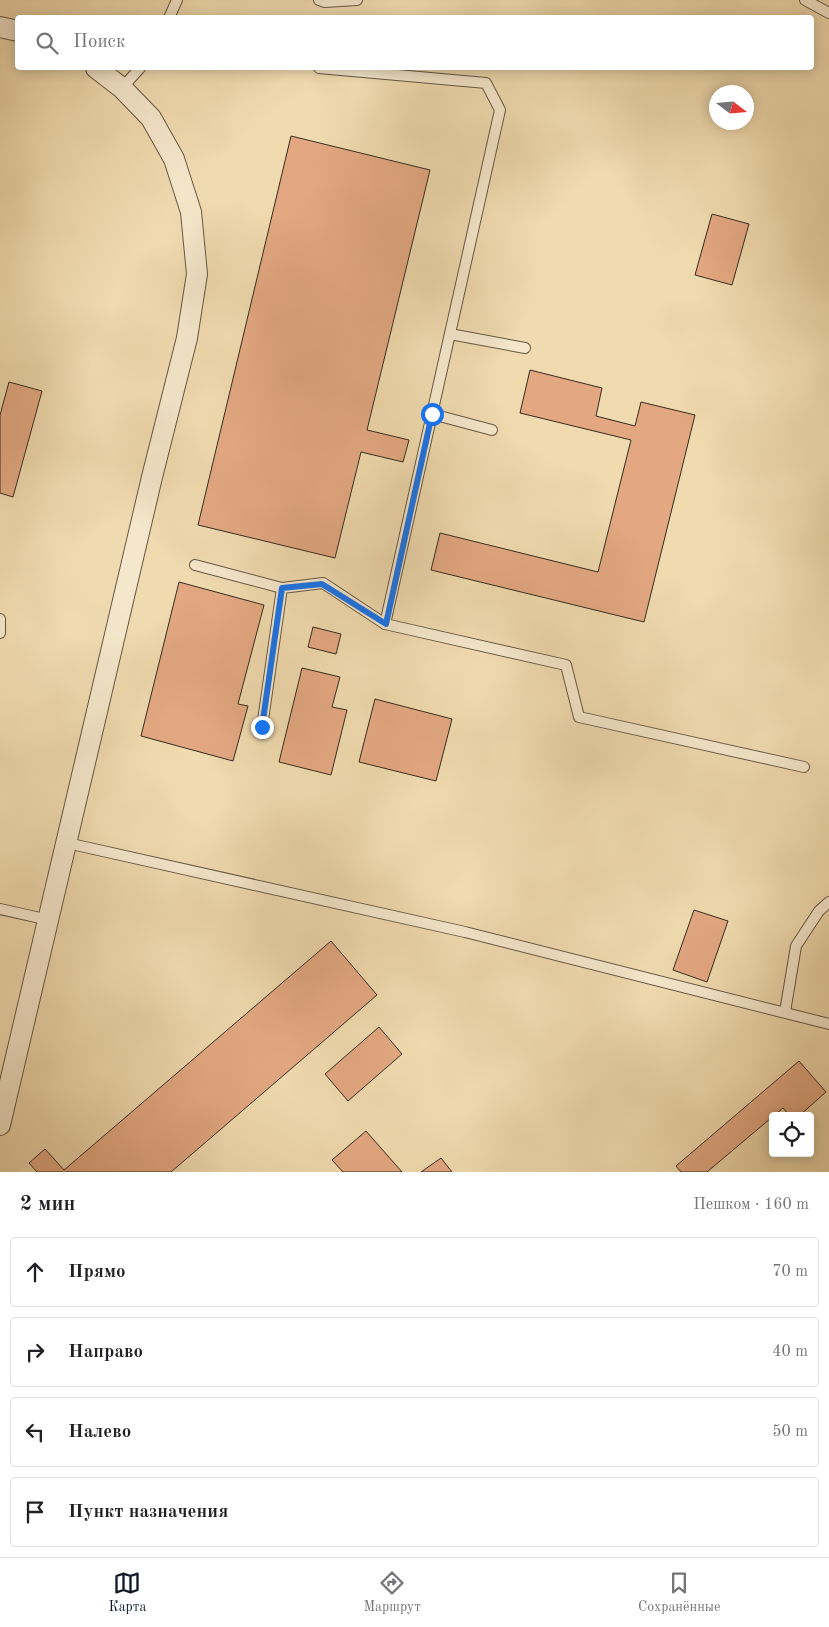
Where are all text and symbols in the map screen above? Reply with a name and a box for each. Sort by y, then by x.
search box [15,15,814,70]
icon: search [33,29,61,57]
text: Поиск [73,33,125,52]
north arrow [709,85,754,130]
route start [421,403,444,426]
route end [251,716,274,739]
map controls [769,1112,814,1157]
button: locate [769,1112,814,1157]
text: 2 мин [20,1194,75,1215]
text: Пешком · 160 m [693,1197,809,1213]
icon: ahead [21,1258,49,1286]
text: Прямо [68,1263,126,1282]
text: 70 m [772,1264,808,1280]
icon: right [21,1338,49,1366]
text: Направо [68,1343,143,1362]
text: 40 m [772,1344,808,1360]
icon: left [21,1418,49,1446]
text: Налево [68,1423,131,1442]
text: 50 m [772,1424,808,1440]
icon: arrive [21,1498,49,1526]
text: Пункт назначения [68,1503,228,1522]
tab: Карта [109,1569,146,1616]
tab: Маршрут [363,1569,421,1616]
tab: Сохранённые [638,1569,720,1616]

